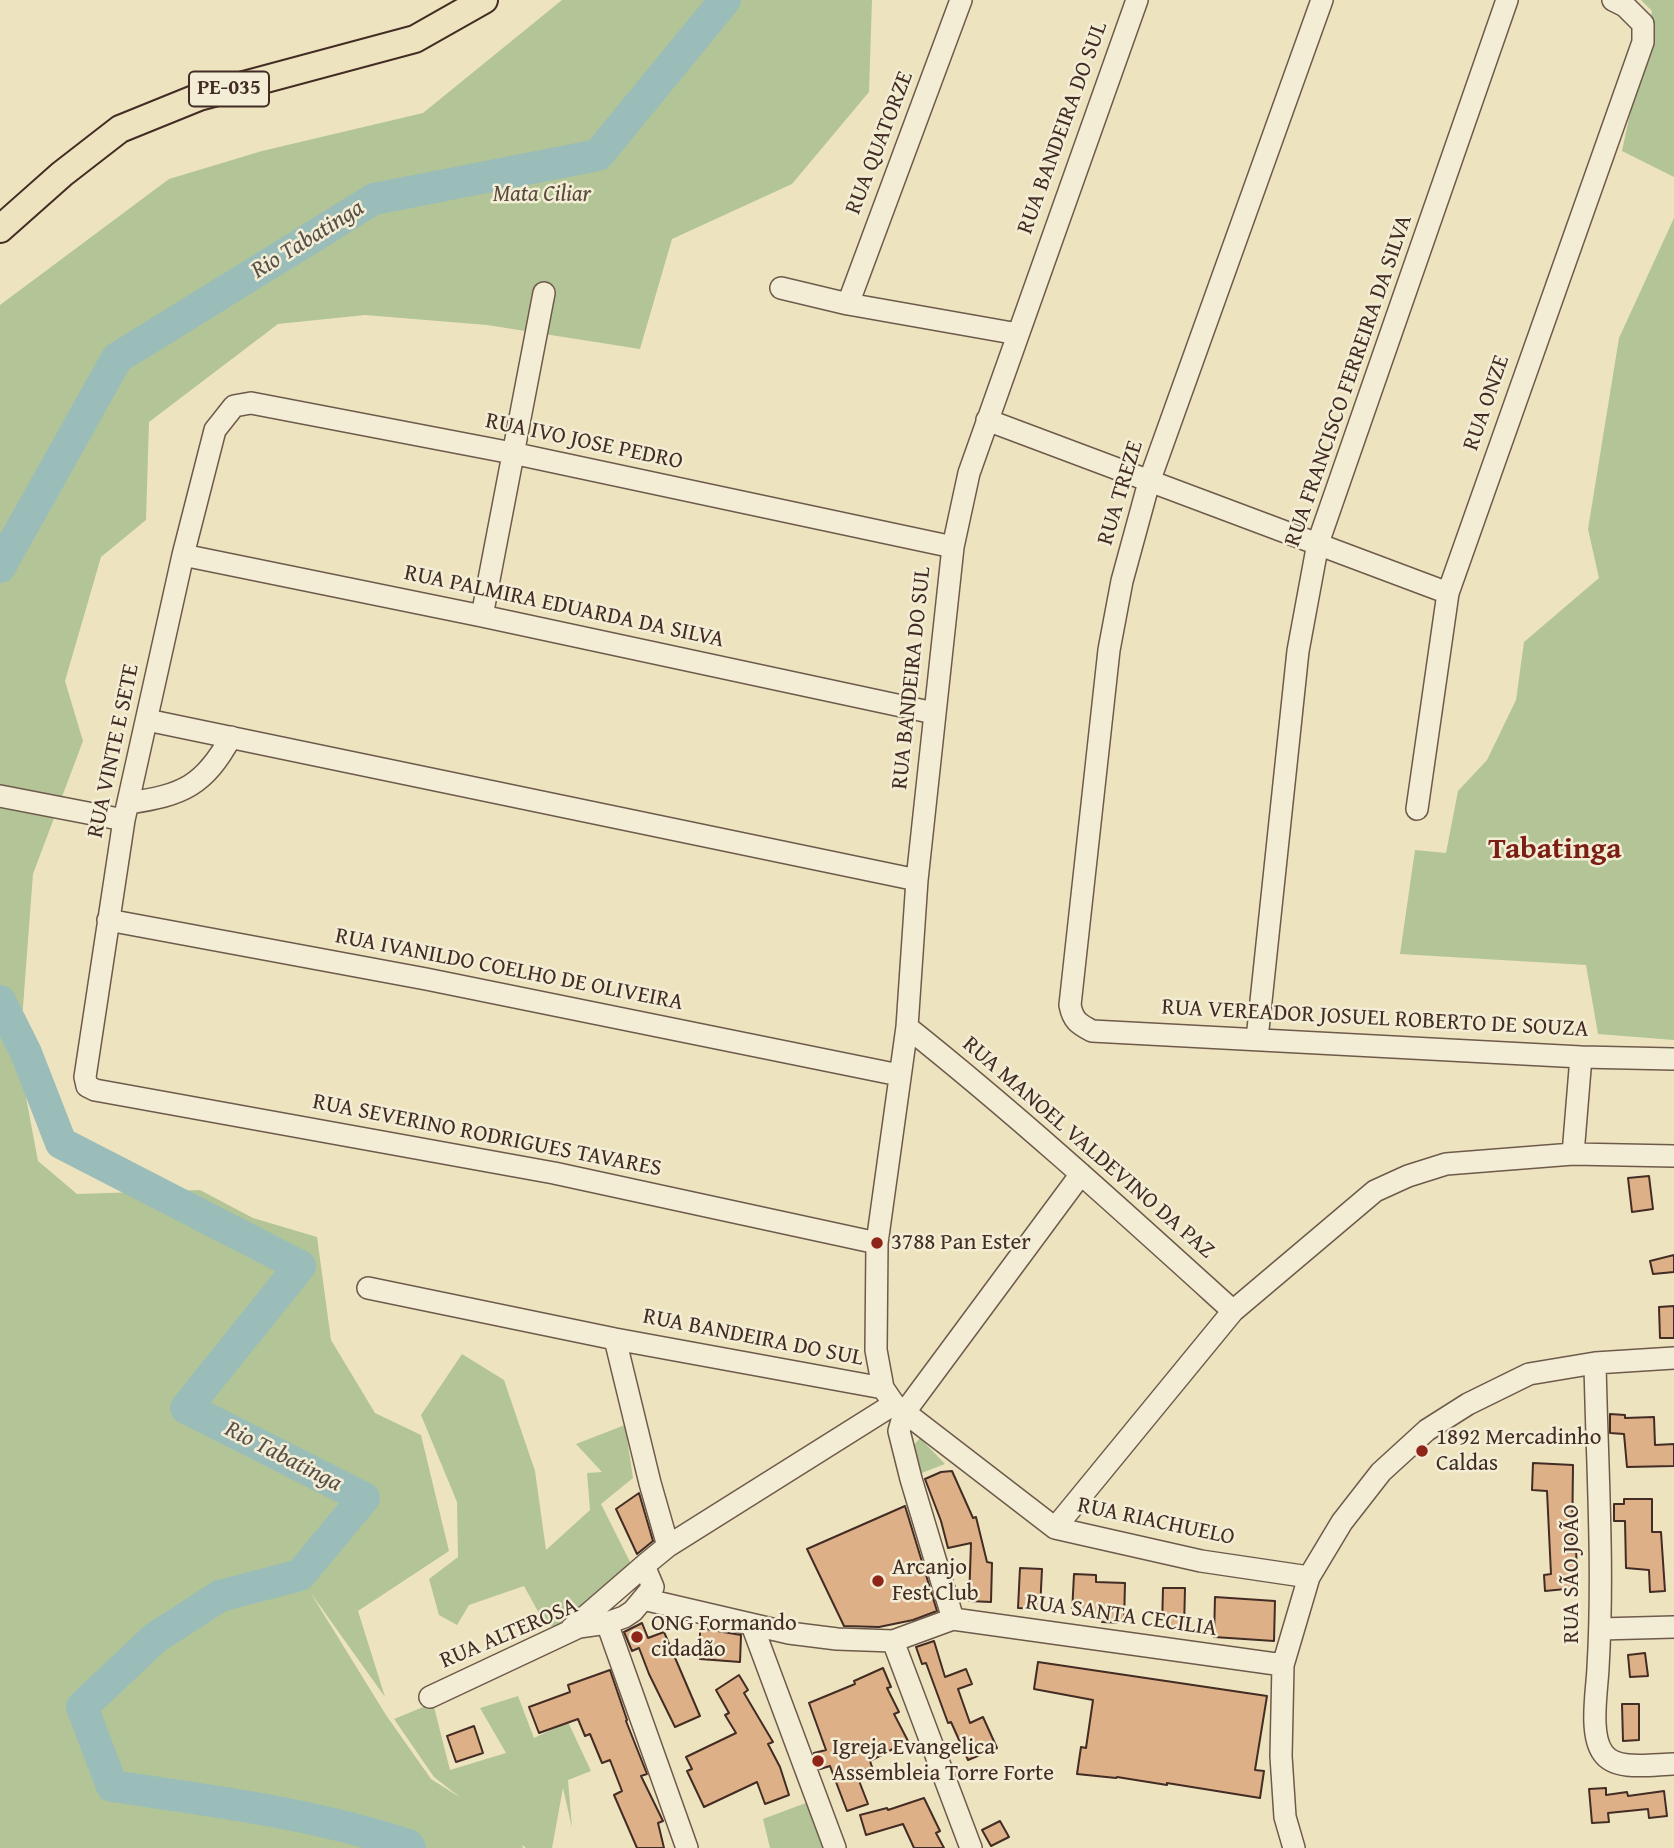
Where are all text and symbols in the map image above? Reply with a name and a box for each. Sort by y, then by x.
street label: RUA BANDEIRA DO SUL [1012,18,1114,238]
street label: RUA QUATORZE [840,68,920,218]
road number: PE-035 [189,72,269,106]
park label: Mata Ciliar [493,181,591,209]
water label: Rio Tabatinga [246,194,370,286]
street label: RUA FRANCISCO FERREIRA DA SILVA [1279,212,1419,550]
street label: RUA ONZE [1458,352,1516,454]
street label: RUA IVO JOSE PEDRO [483,408,685,476]
street label: RUA TREZE [1092,437,1150,549]
street label: RUA PALMIRA EDUARDA DA SILVA [402,560,726,654]
street label: RUA BANDEIRA DO SUL [887,565,937,791]
street label: RUA VINTE E SETE [82,661,146,841]
district label: Tabatinga [1488,832,1622,868]
street label: RUA IVANILDO COELHO DE OLIVEIRA [333,923,685,1017]
street label: RUA VEREADOR JOSUEL ROBERTO DE SOUZA [1161,994,1589,1044]
street label: RUA MANOEL VALDEVINO DA PAZ [956,1031,1220,1265]
street label: RUA SEVERINO RODRIGUES TAVARES [310,1089,664,1183]
place label: 3788 Pan Ester [891,1229,1031,1257]
marker: 3788 Pan Ester [869,1235,885,1251]
street label: RUA BANDEIRA DO SUL [641,1303,865,1373]
water label: Rio Tabatinga [220,1415,346,1499]
place label: 1892 Mercadinho Caldas [1436,1424,1602,1478]
marker: 1892 Mercadinho Caldas [1414,1443,1430,1459]
street label: RUA RIACHUELO [1075,1492,1237,1552]
street label: RUA SÃO JOÃO [1558,1504,1586,1644]
place label: Arcanjo Fest Club [892,1554,979,1608]
marker: Arcanjo Fest Club [870,1573,886,1589]
street label: RUA SANTA CECILIA [1024,1589,1218,1643]
street label: RUA ALTEROSA [436,1593,582,1675]
place label: ONG Formando cidadão [651,1610,797,1664]
marker: ONG Formando cidadão [629,1629,645,1645]
place label: Igreja Evangelica Assembleia Torre Forte [832,1734,1054,1788]
marker: Igreja Evangelica Assembleia Torre Forte [810,1753,826,1769]

